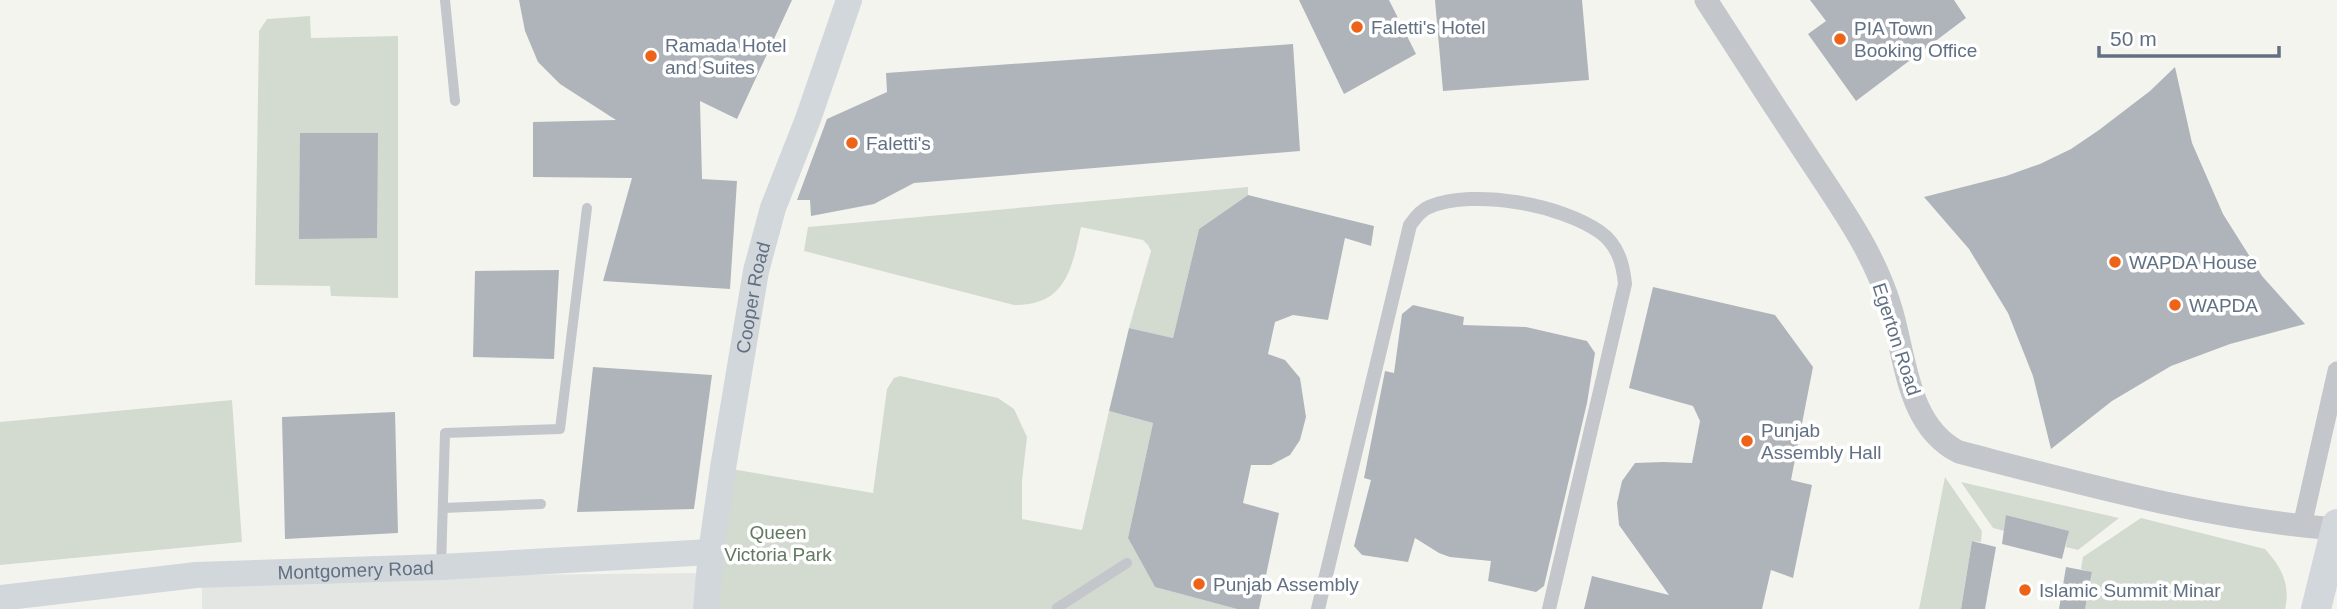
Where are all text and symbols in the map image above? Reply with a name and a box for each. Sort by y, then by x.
scale bar [2099,14,2279,58]
place label: Faletti's Hotel [1371,17,1486,38]
place label: PIA Town Booking Office [1854,18,1977,61]
marker: Faletti's Hotel [1349,19,1365,35]
text: 50 m [2110,27,2157,50]
marker: PIA Town Booking Office [1832,31,1848,47]
place label: Ramada Hotel and Suites [665,35,786,78]
marker: Ramada Hotel and Suites [643,48,659,64]
place label: Faletti's [866,133,931,154]
marker: Faletti's [844,135,860,151]
street label: Cooper Road [732,240,774,355]
place label: WAPDA House [2129,252,2257,273]
marker: WAPDA House [2107,254,2123,270]
street label: Egerton Road [1868,280,1925,398]
place label: WAPDA [2189,295,2258,316]
marker: WAPDA [2167,297,2183,313]
place label: Punjab Assembly Hall [1761,420,1881,463]
marker: Punjab Assembly Hall [1739,433,1755,449]
park label: Queen Victoria Park [724,522,832,565]
street label: Montgomery Road [277,557,434,583]
place label: Punjab Assembly [1213,574,1359,595]
marker: Punjab Assembly [1191,576,1207,592]
place label: Islamic Summit Minar [2039,580,2221,601]
marker: Islamic Summit Minar [2017,582,2033,598]

